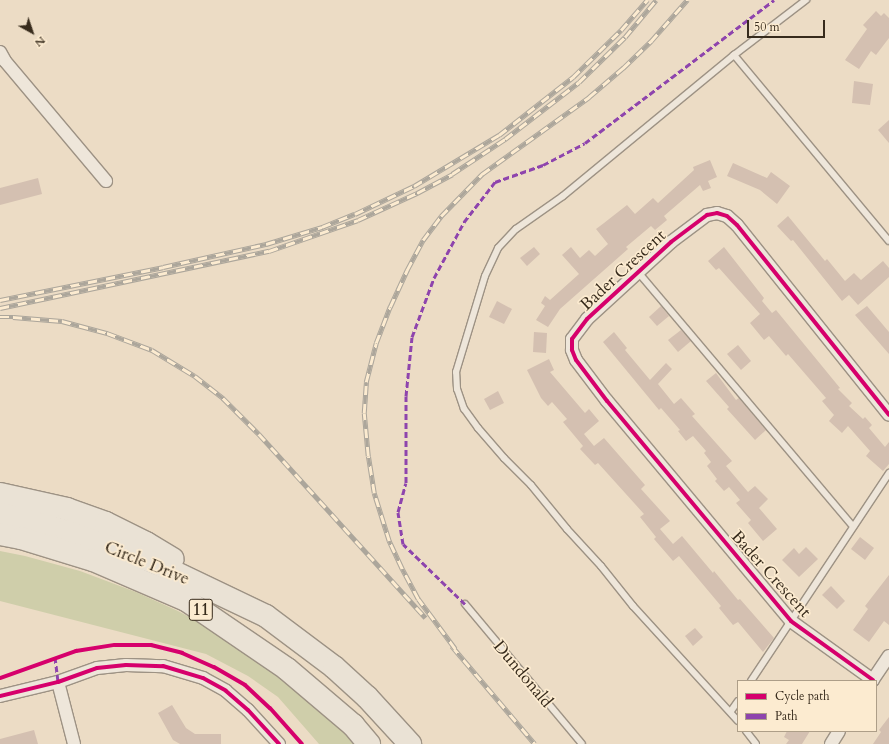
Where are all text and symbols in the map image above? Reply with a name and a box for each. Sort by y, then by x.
north arrow [12,12,52,52]
scale bar [749,12,827,38]
text: 50 m [754,19,780,35]
text: N [32,33,49,50]
street label: Bader Crescent [576,225,670,315]
street label: Bader Crescent [727,526,815,622]
street label: Circle Drive [102,537,192,589]
road number: 11 [188,596,214,624]
street label: Dundonald [489,636,557,712]
legend [737,680,877,732]
text: Cycle path [775,688,830,704]
text: Path [775,708,798,724]

